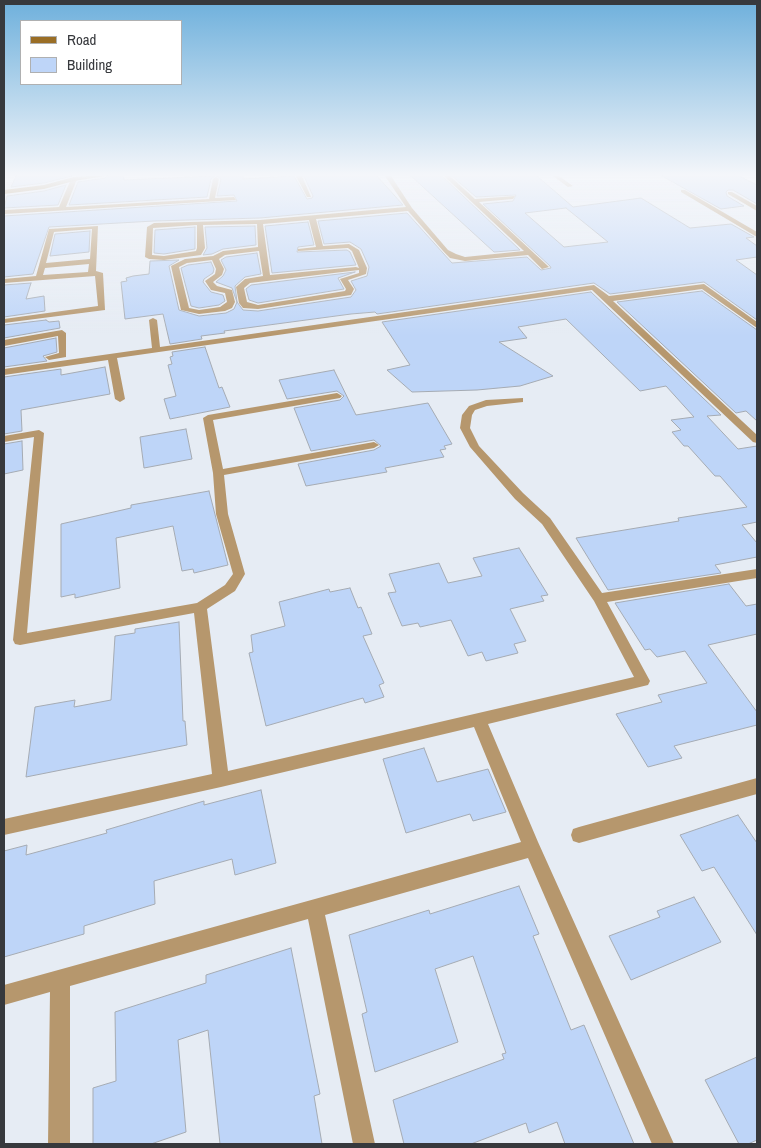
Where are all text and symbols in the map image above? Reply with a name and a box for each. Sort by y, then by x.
legend [20,20,182,85]
text: Road [67,29,96,50]
text: Building [67,54,112,75]

